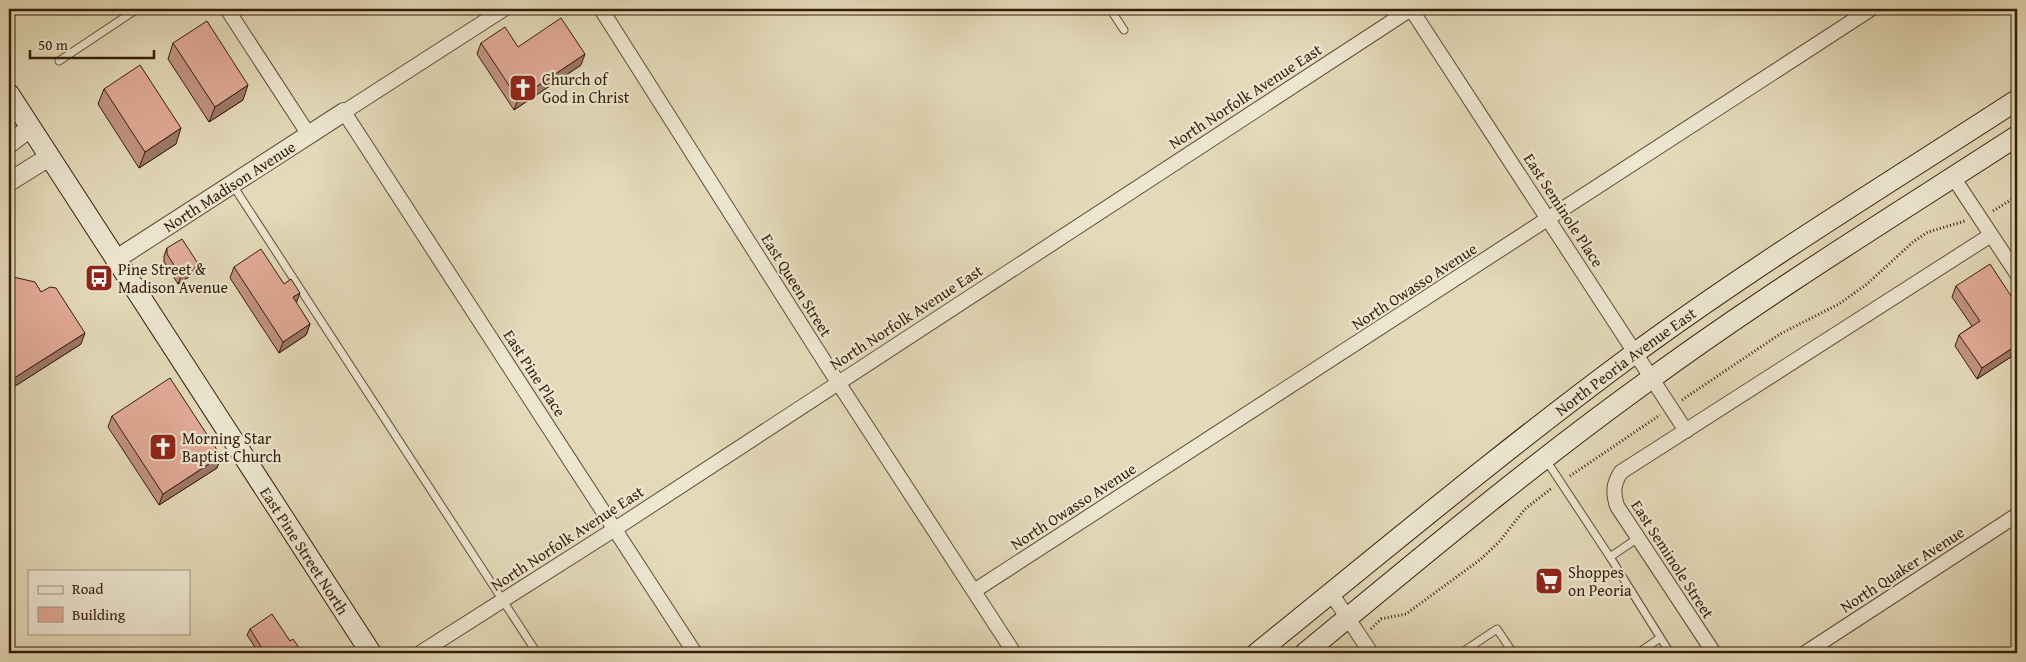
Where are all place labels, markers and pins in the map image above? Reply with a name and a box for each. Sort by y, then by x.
place label: Church of God in Christ [542,67,630,109]
church icon: Church of God in Christ [508,73,538,103]
place label: Pine Street & Madison Avenue [118,257,228,299]
bus stop icon: Pine Street & Madison Avenue [84,263,114,293]
place label: Morning Star Baptist Church [182,426,281,468]
church icon: Morning Star Baptist Church [148,432,178,462]
place label: Shoppes on Peoria [1568,560,1632,602]
supermarket icon: Shoppes on Peoria [1534,566,1564,596]

